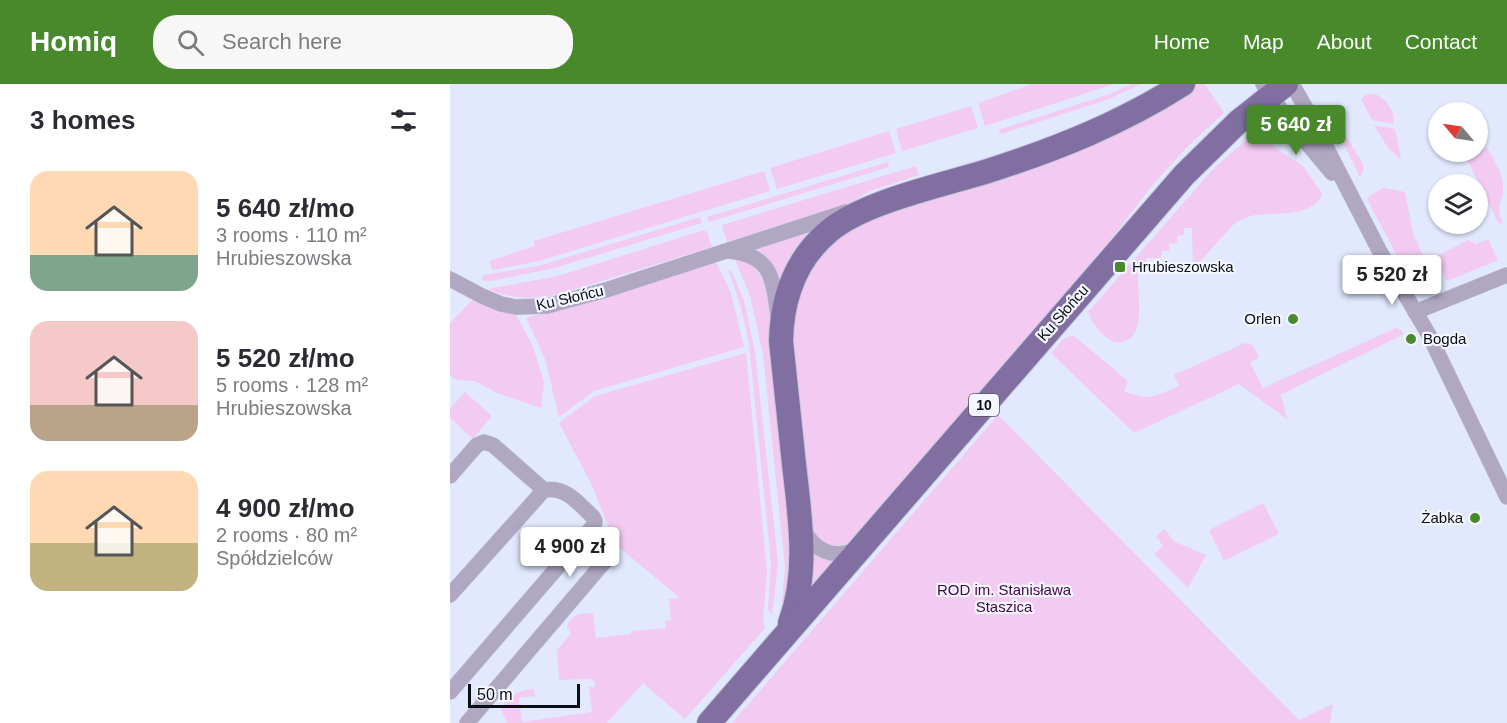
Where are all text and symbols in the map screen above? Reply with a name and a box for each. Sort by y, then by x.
search box [153,15,573,69]
text: Homiq [30,26,117,57]
icon: search [174,26,207,59]
text: Search here [222,29,342,54]
text: Home [1154,30,1210,53]
text: Map [1243,30,1284,53]
text: About [1317,30,1372,53]
text: Contact [1405,30,1477,53]
north arrow [1428,102,1488,162]
map controls [1428,102,1488,234]
icon: filters [387,104,420,137]
text: 3 homes [30,105,136,135]
pin: 5 640 zł [1234,105,1358,156]
text: 5 640 zł [1260,113,1332,135]
button: layers [1428,174,1488,234]
text: 5 640 zł/mo [216,193,355,223]
icon: home [78,195,150,267]
text: 3 rooms · 110 m² [216,224,367,246]
text: Hrubieszowska [216,247,352,269]
pin: 5 520 zł [1330,255,1454,306]
place label: Hrubieszowska [1132,258,1234,275]
marker: Hrubieszowska [1113,260,1127,274]
text: 5 520 zł [1356,263,1428,285]
street label: Ku Słońcu [1034,281,1091,344]
street label: Ku Słońcu [535,282,605,313]
place label: Orlen [1244,310,1281,327]
marker: Orlen [1286,312,1300,326]
place label: Bogda [1423,330,1467,347]
marker: Bogda [1404,332,1418,346]
text: 5 520 zł/mo [216,343,355,373]
icon: home [78,345,150,417]
text: 5 rooms · 128 m² [216,374,368,396]
road number: 10 [969,394,999,416]
text: Hrubieszowska [216,397,352,419]
text: 4 900 zł/mo [216,493,355,523]
icon: home [78,495,150,567]
place label: Żabka [1421,509,1464,526]
marker: Żabka [1468,511,1482,525]
text: 2 rooms · 80 m² [216,524,357,546]
pin: 4 900 zł [508,527,632,578]
text: 4 900 zł [534,535,606,557]
text: Spółdzielców [216,547,333,569]
park label: ROD im. Stanisława Staszica [937,581,1072,615]
scale bar [468,681,580,708]
text: 50 m [477,686,513,703]

